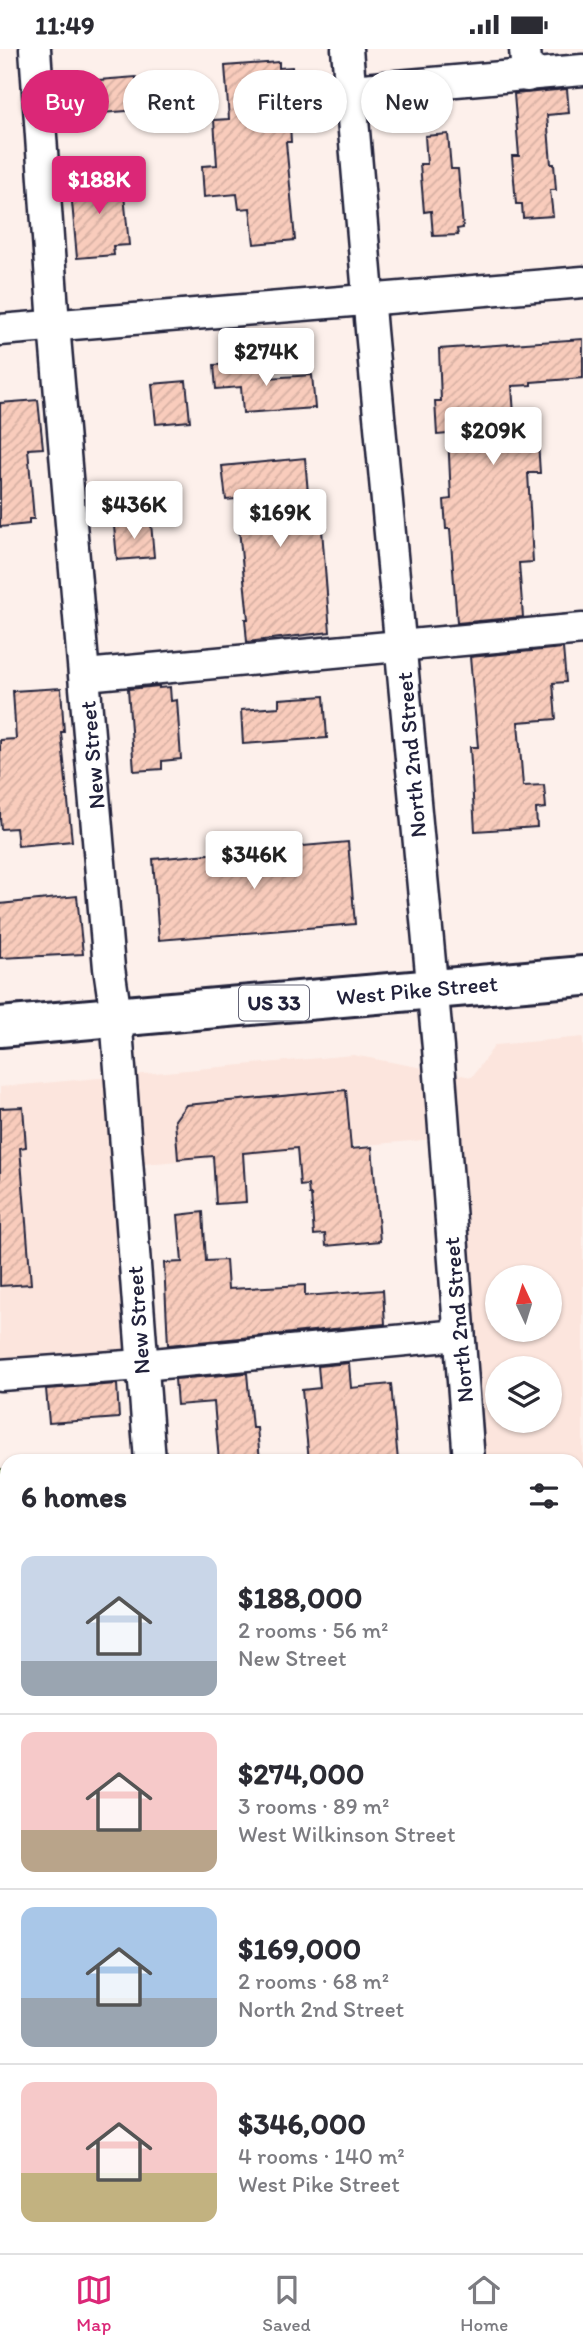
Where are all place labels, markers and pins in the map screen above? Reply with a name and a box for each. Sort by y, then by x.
pin: $188K [50,157,148,216]
pin: $274K [217,329,315,388]
pin: $209K [444,407,542,467]
pin: $436K [85,482,183,541]
pin: $169K [231,489,329,549]
pin: $346K [205,831,303,891]

